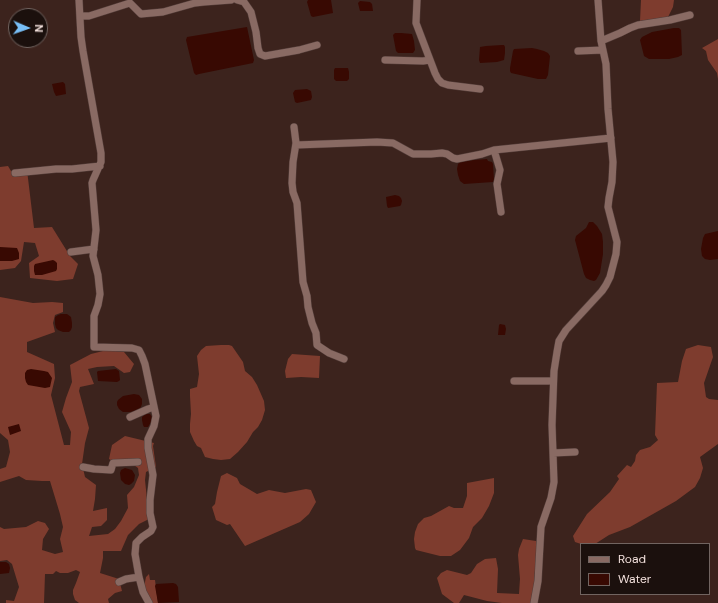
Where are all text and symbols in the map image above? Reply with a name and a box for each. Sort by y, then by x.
north arrow [8,8,48,48]
text: N [32,24,46,33]
legend [580,543,710,595]
text: Road [618,551,646,567]
text: Water [618,571,651,587]

